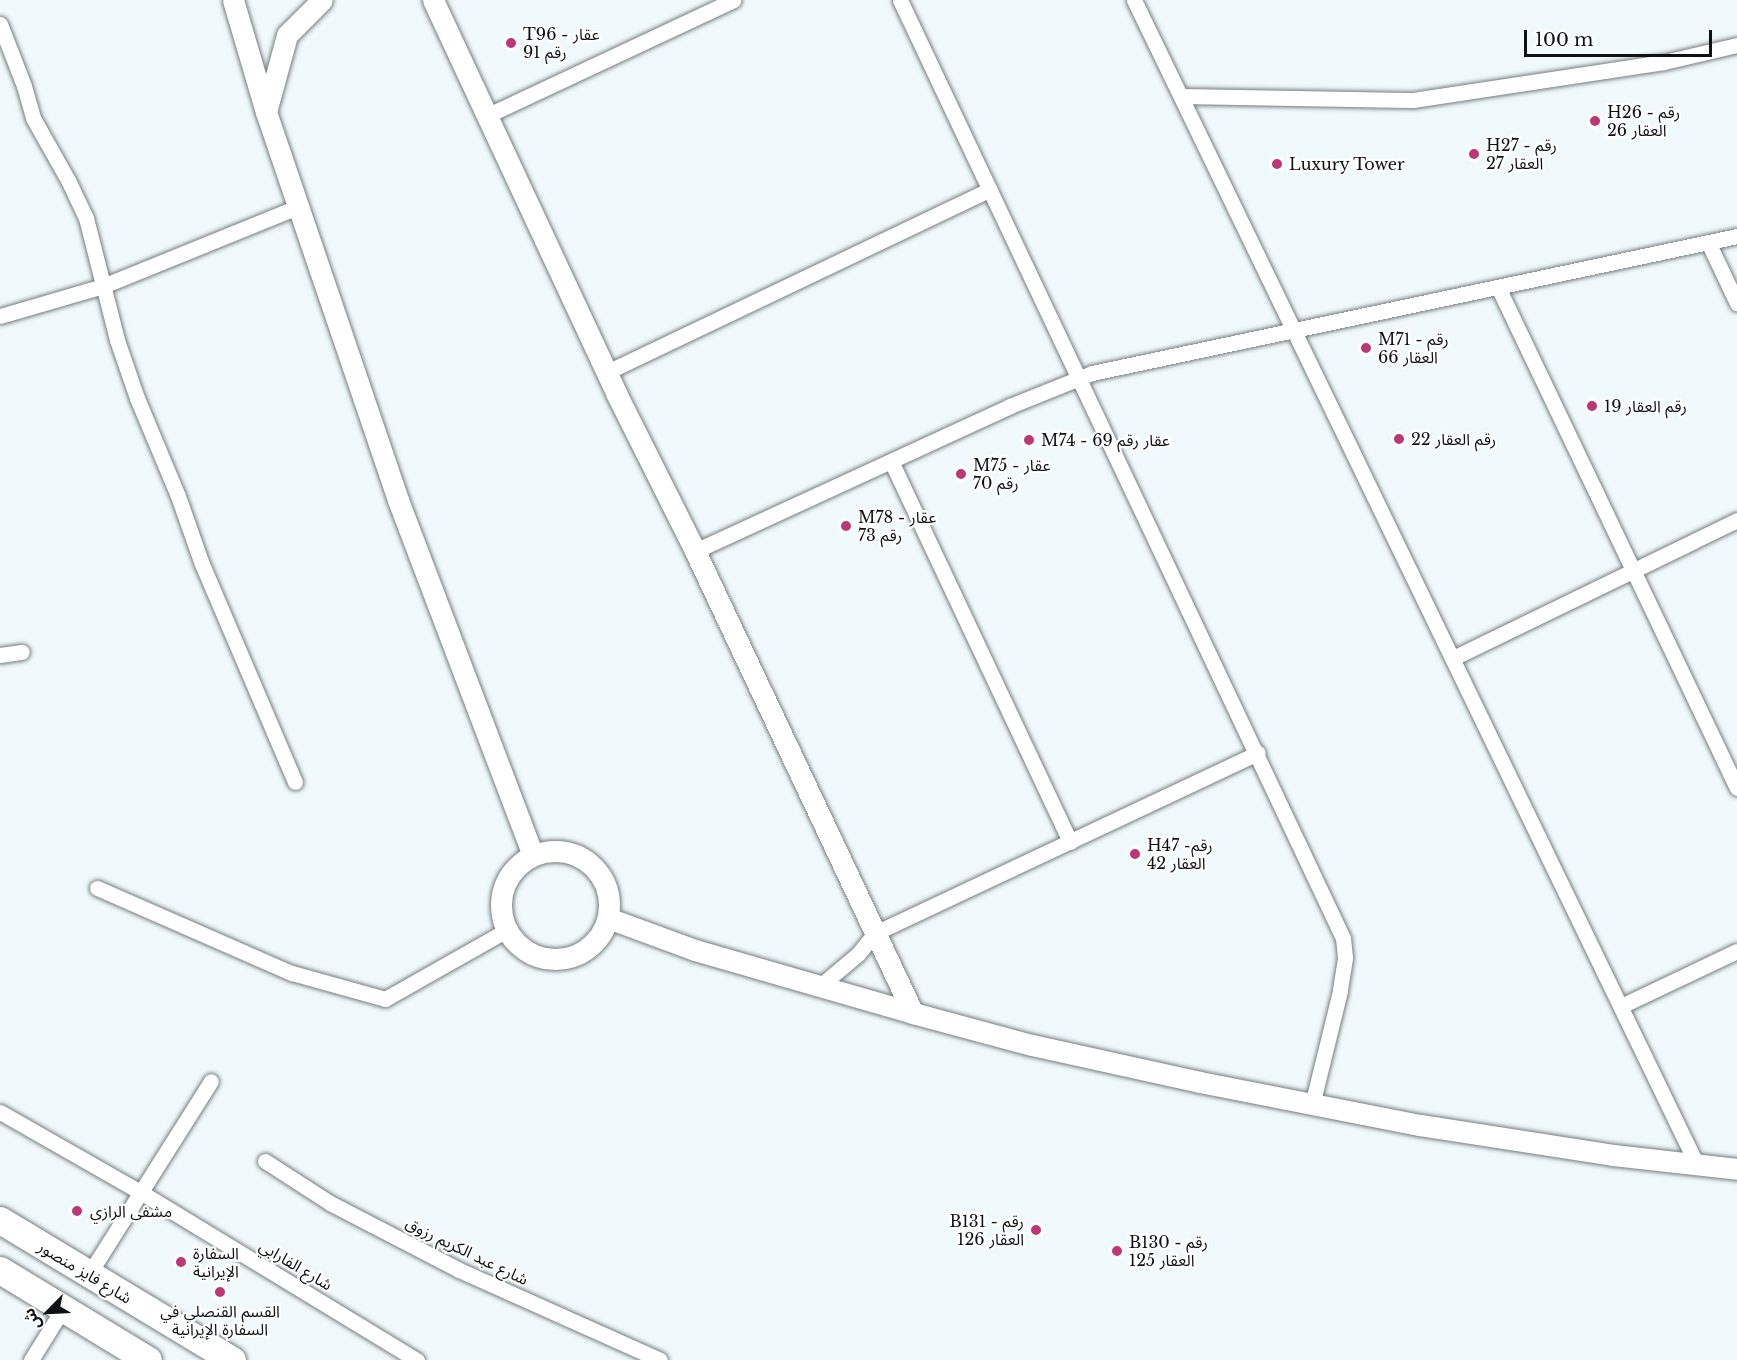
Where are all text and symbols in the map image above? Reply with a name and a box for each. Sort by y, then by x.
scale bar [1527,18,1714,56]
place label: T96 - عقار رقم 91 [523,24,600,62]
text: 100 m [1535,29,1593,51]
marker: T96 - عقار رقم 91 [504,36,518,50]
place label: H26 - رقم العقار 26 [1607,102,1680,140]
marker: H26 - رقم العقار 26 [1588,114,1602,128]
place label: H27 - رقم العقار 27 [1486,135,1557,173]
marker: H27 - رقم العقار 27 [1467,147,1481,161]
place label: Luxury Tower [1289,154,1406,174]
marker: Luxury Tower [1270,157,1284,171]
place label: M71 - رقم العقار 66 [1378,329,1449,367]
marker: M71 - رقم العقار 66 [1359,341,1373,355]
place label: رقم العقار 19 [1604,396,1687,416]
marker: رقم العقار 19 [1585,399,1599,413]
place label: رقم العقار 22 [1411,429,1496,449]
place label: M74 - عقار رقم 69 [1041,430,1170,450]
marker: رقم العقار 22 [1392,432,1406,446]
marker: M74 - عقار رقم 69 [1022,433,1036,447]
place label: M75 - عقار رقم 70 [973,455,1050,493]
marker: M75 - عقار رقم 70 [954,467,968,481]
place label: M78 - عقار رقم 73 [858,507,936,545]
marker: M78 - عقار رقم 73 [839,519,853,533]
place label: H47 -رقم العقار 42 [1147,835,1213,873]
marker: H47 -رقم العقار 42 [1128,847,1142,861]
place label: مشفى الرازي [90,1201,172,1221]
marker: مشفى الرازي [68,1202,86,1220]
place label: B131 - رقم العقار 126 [949,1211,1024,1249]
street label: شارع عبد الكريم رزوق [403,1213,531,1289]
marker: B131 - رقم العقار 126 [1029,1223,1043,1237]
place label: B130 - رقم العقار 125 [1129,1232,1208,1270]
street label: شارع الفارابي [256,1236,336,1294]
street label: شارع فايز منصور [35,1237,135,1307]
place label: السفارة الإيرانية [193,1243,239,1281]
marker: B130 - رقم العقار 125 [1110,1244,1124,1258]
marker: السفارة الإيرانية [174,1255,188,1269]
north arrow [18,1282,78,1342]
marker: القسم القنصلي في السفارة الإيرانية [213,1285,227,1299]
place label: القسم القنصلي في السفارة الإيرانية [160,1301,280,1339]
text: ش [18,1305,45,1333]

